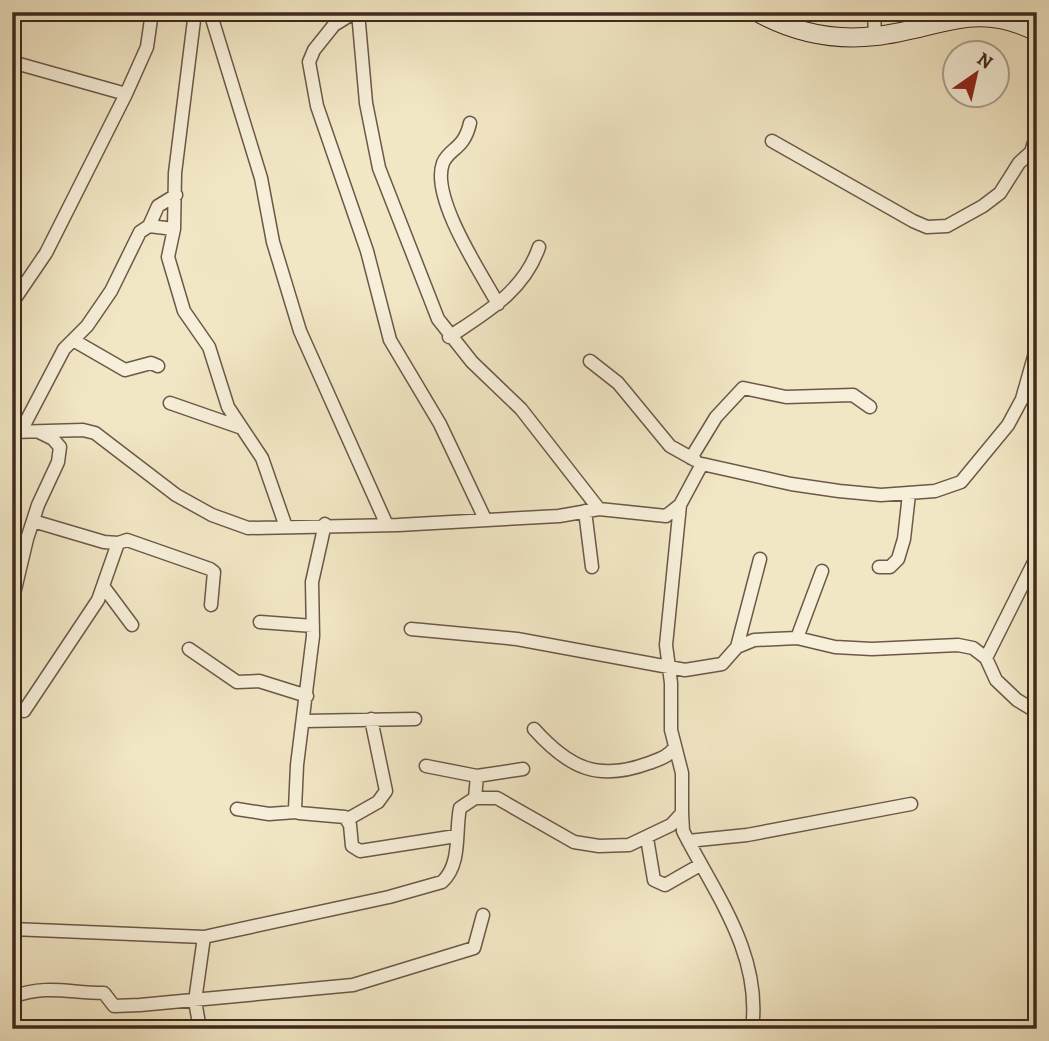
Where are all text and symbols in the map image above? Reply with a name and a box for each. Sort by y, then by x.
north arrow [940,38,1010,108]
text: N [972,46,998,75]

